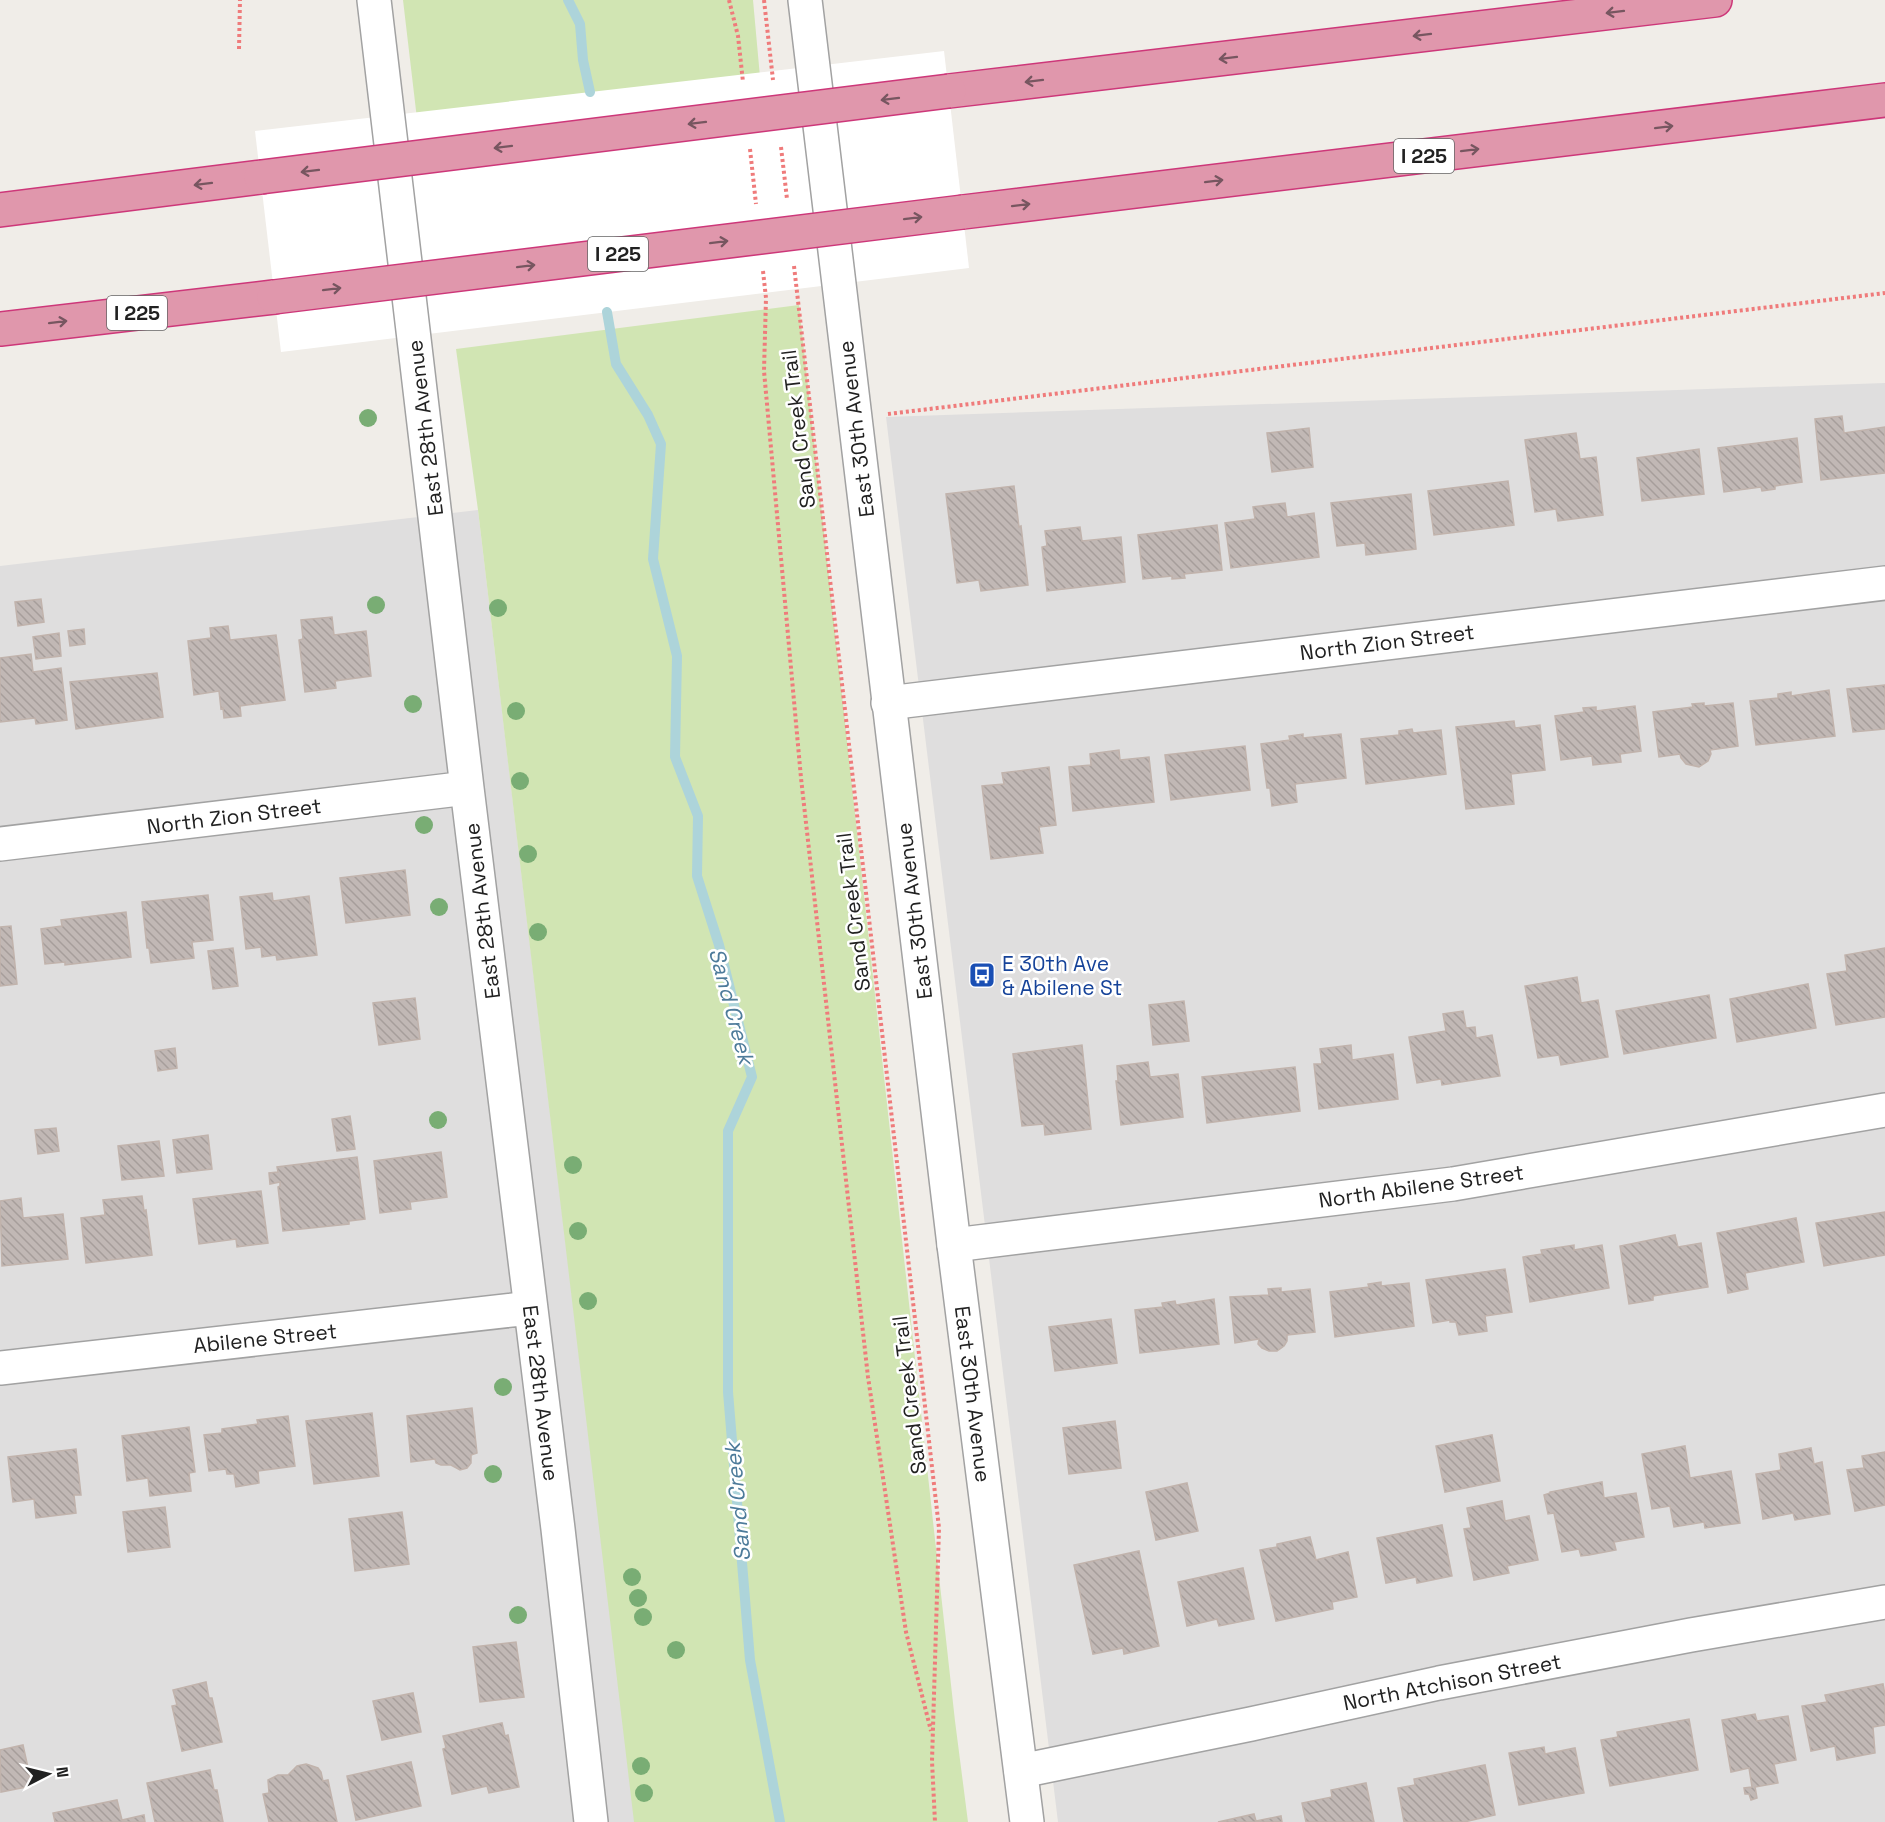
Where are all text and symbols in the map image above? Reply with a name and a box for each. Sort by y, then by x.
one-way arrow [1606,7,1626,18]
one-way arrow [1412,30,1432,41]
one-way arrow [1219,53,1239,64]
one-way arrow [1025,76,1045,87]
one-way arrow [881,93,901,104]
one-way arrow [688,117,707,128]
one-way arrow [1654,121,1673,132]
road number: I 225 [1394,139,1454,173]
one-way arrow [494,142,514,153]
one-way arrow [1460,145,1480,156]
one-way arrow [301,166,320,177]
one-way arrow [1204,175,1224,186]
one-way arrow [193,179,213,190]
one-way arrow [1010,199,1030,210]
one-way arrow [902,212,922,223]
one-way arrow [709,236,729,247]
road number: I 225 [588,237,648,271]
one-way arrow [515,260,535,271]
one-way arrow [322,284,342,295]
road number: I 225 [107,296,167,330]
one-way arrow [48,316,68,327]
street label: East 28th Avenue [401,338,449,518]
street label: East 30th Avenue [832,339,880,519]
street label: Sand Creek Trail [775,348,821,510]
street label: North Zion Street [1298,618,1476,666]
street label: North Zion Street [145,792,323,840]
street label: East 28th Avenue [458,821,506,1001]
street label: East 30th Avenue [890,821,938,1001]
street label: Sand Creek Trail [830,831,876,993]
water label: Sand Creek [703,945,762,1069]
place label: E 30th Ave & Abilene St [1002,950,1123,1001]
bus stop icon: E 30th Ave & Abilene St [967,960,997,990]
street label: North Abilene Street [1317,1158,1525,1214]
street label: East 28th Avenue [517,1303,565,1483]
street label: East 30th Avenue [949,1304,997,1484]
street label: Sand Creek Trail [886,1314,932,1476]
street label: Abilene Street [192,1317,338,1359]
water label: Sand Creek [718,1439,756,1563]
street label: North Atchison Street [1341,1648,1563,1716]
north arrow [18,1744,78,1804]
text: N [51,1766,73,1779]

